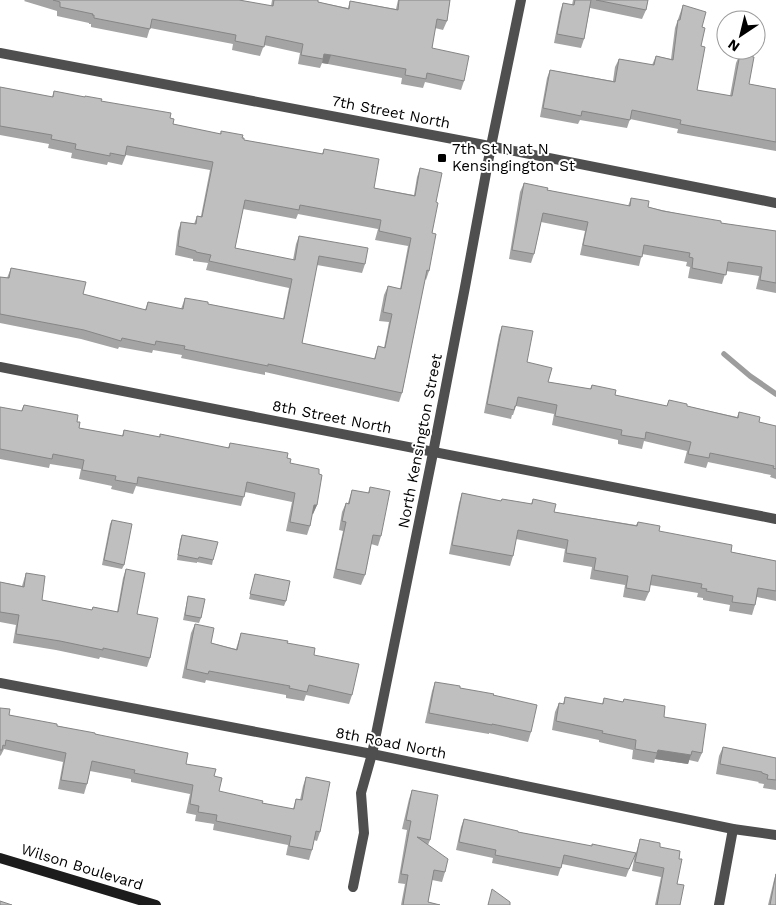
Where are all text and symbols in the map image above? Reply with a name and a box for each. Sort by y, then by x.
north arrow [716,10,766,60]
text: N [725,36,742,55]
street label: 7th Street North [330,92,452,132]
place label: 7th St N at N Kensingington St [452,140,576,175]
marker: 7th St N at N Kensingington St [436,152,448,164]
street label: North Kensington Street [394,352,446,530]
street label: 8th Street North [271,397,393,437]
street label: 8th Road North [334,723,448,763]
street label: Wilson Boulevard [19,840,145,894]

